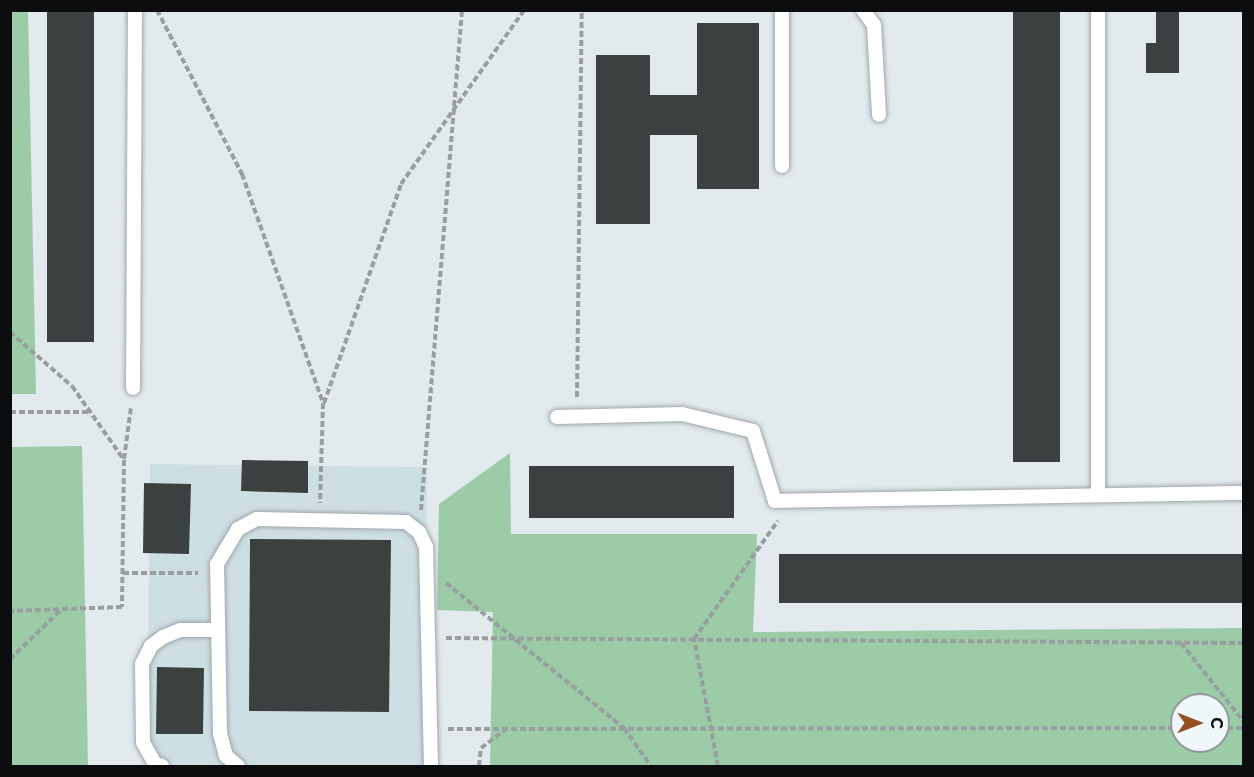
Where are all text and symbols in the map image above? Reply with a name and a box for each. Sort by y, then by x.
north arrow [1170,693,1230,753]
text: С [1207,717,1226,729]

